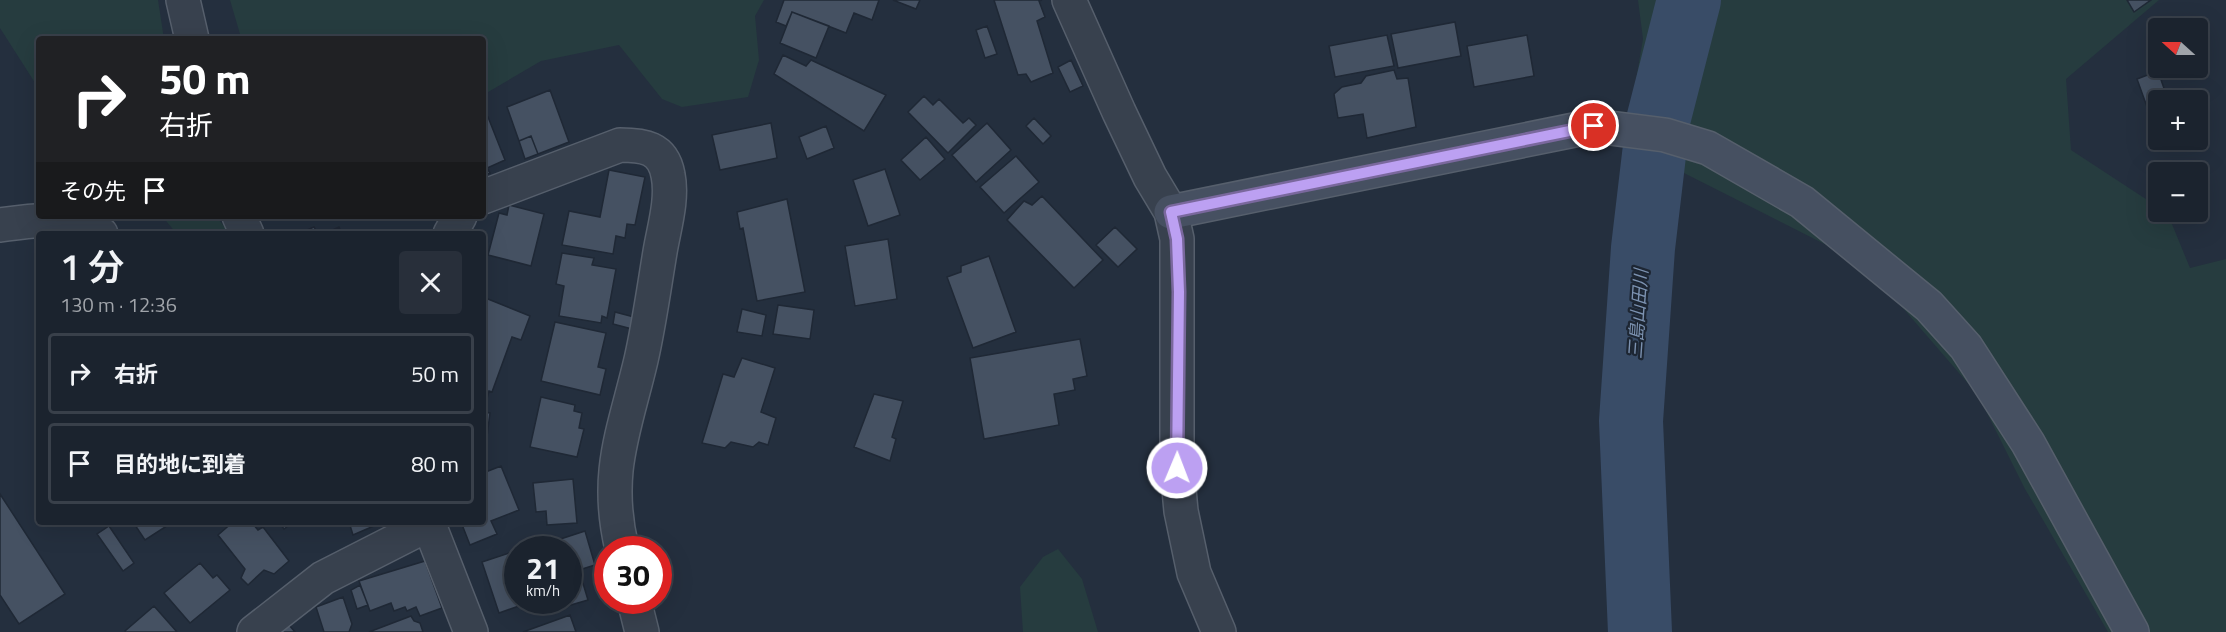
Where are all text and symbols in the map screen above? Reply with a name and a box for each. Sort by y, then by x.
north arrow [2148,18,2208,78]
map controls [2148,18,2208,222]
text: 50 m [159,46,251,110]
icon: right [60,60,138,138]
button: + [2148,90,2208,150]
pin [1568,100,1619,151]
text: 右折 [159,104,213,145]
icon: arrive [1577,109,1610,142]
button: − [2148,162,2208,222]
text: その先 [60,174,126,208]
icon: arrive [138,174,171,207]
text: 1 分 [60,239,124,294]
button: close [399,251,462,314]
water label: 三島山田川 [1621,266,1655,360]
text: 130 m · 12:36 [60,289,177,320]
icon: right [63,357,96,390]
text: 右折 [114,357,158,391]
text: 50 m [411,357,459,391]
position arrow [1145,436,1209,500]
icon: arrive [63,447,96,480]
text: 目的地に到着 [114,447,246,481]
text: 80 m [411,447,459,481]
speed limit sign: 30 [594,536,672,614]
text: 21 [526,545,560,591]
text: km/h [526,579,560,602]

